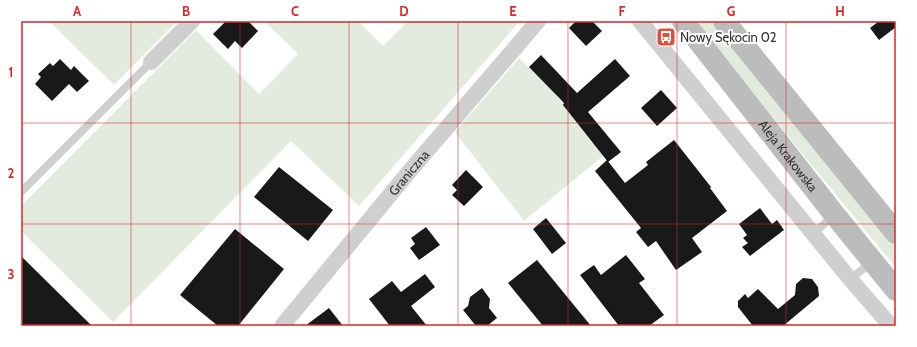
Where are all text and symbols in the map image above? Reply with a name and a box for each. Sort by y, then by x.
text: A [73,3,82,19]
text: B [182,3,190,19]
text: C [291,3,299,19]
text: D [399,3,409,19]
text: E [509,3,517,19]
text: F [619,3,626,19]
text: G [727,3,736,19]
text: H [835,3,845,19]
bus stop icon: Nowy Sękocin 02 [655,26,677,48]
place label: Nowy Sękocin 02 [680,29,777,45]
text: 1 [9,64,13,80]
street label: Aleja Krakowska [755,117,822,195]
street label: Graniczna [385,146,433,199]
text: 2 [8,165,15,181]
text: 3 [7,266,15,282]

